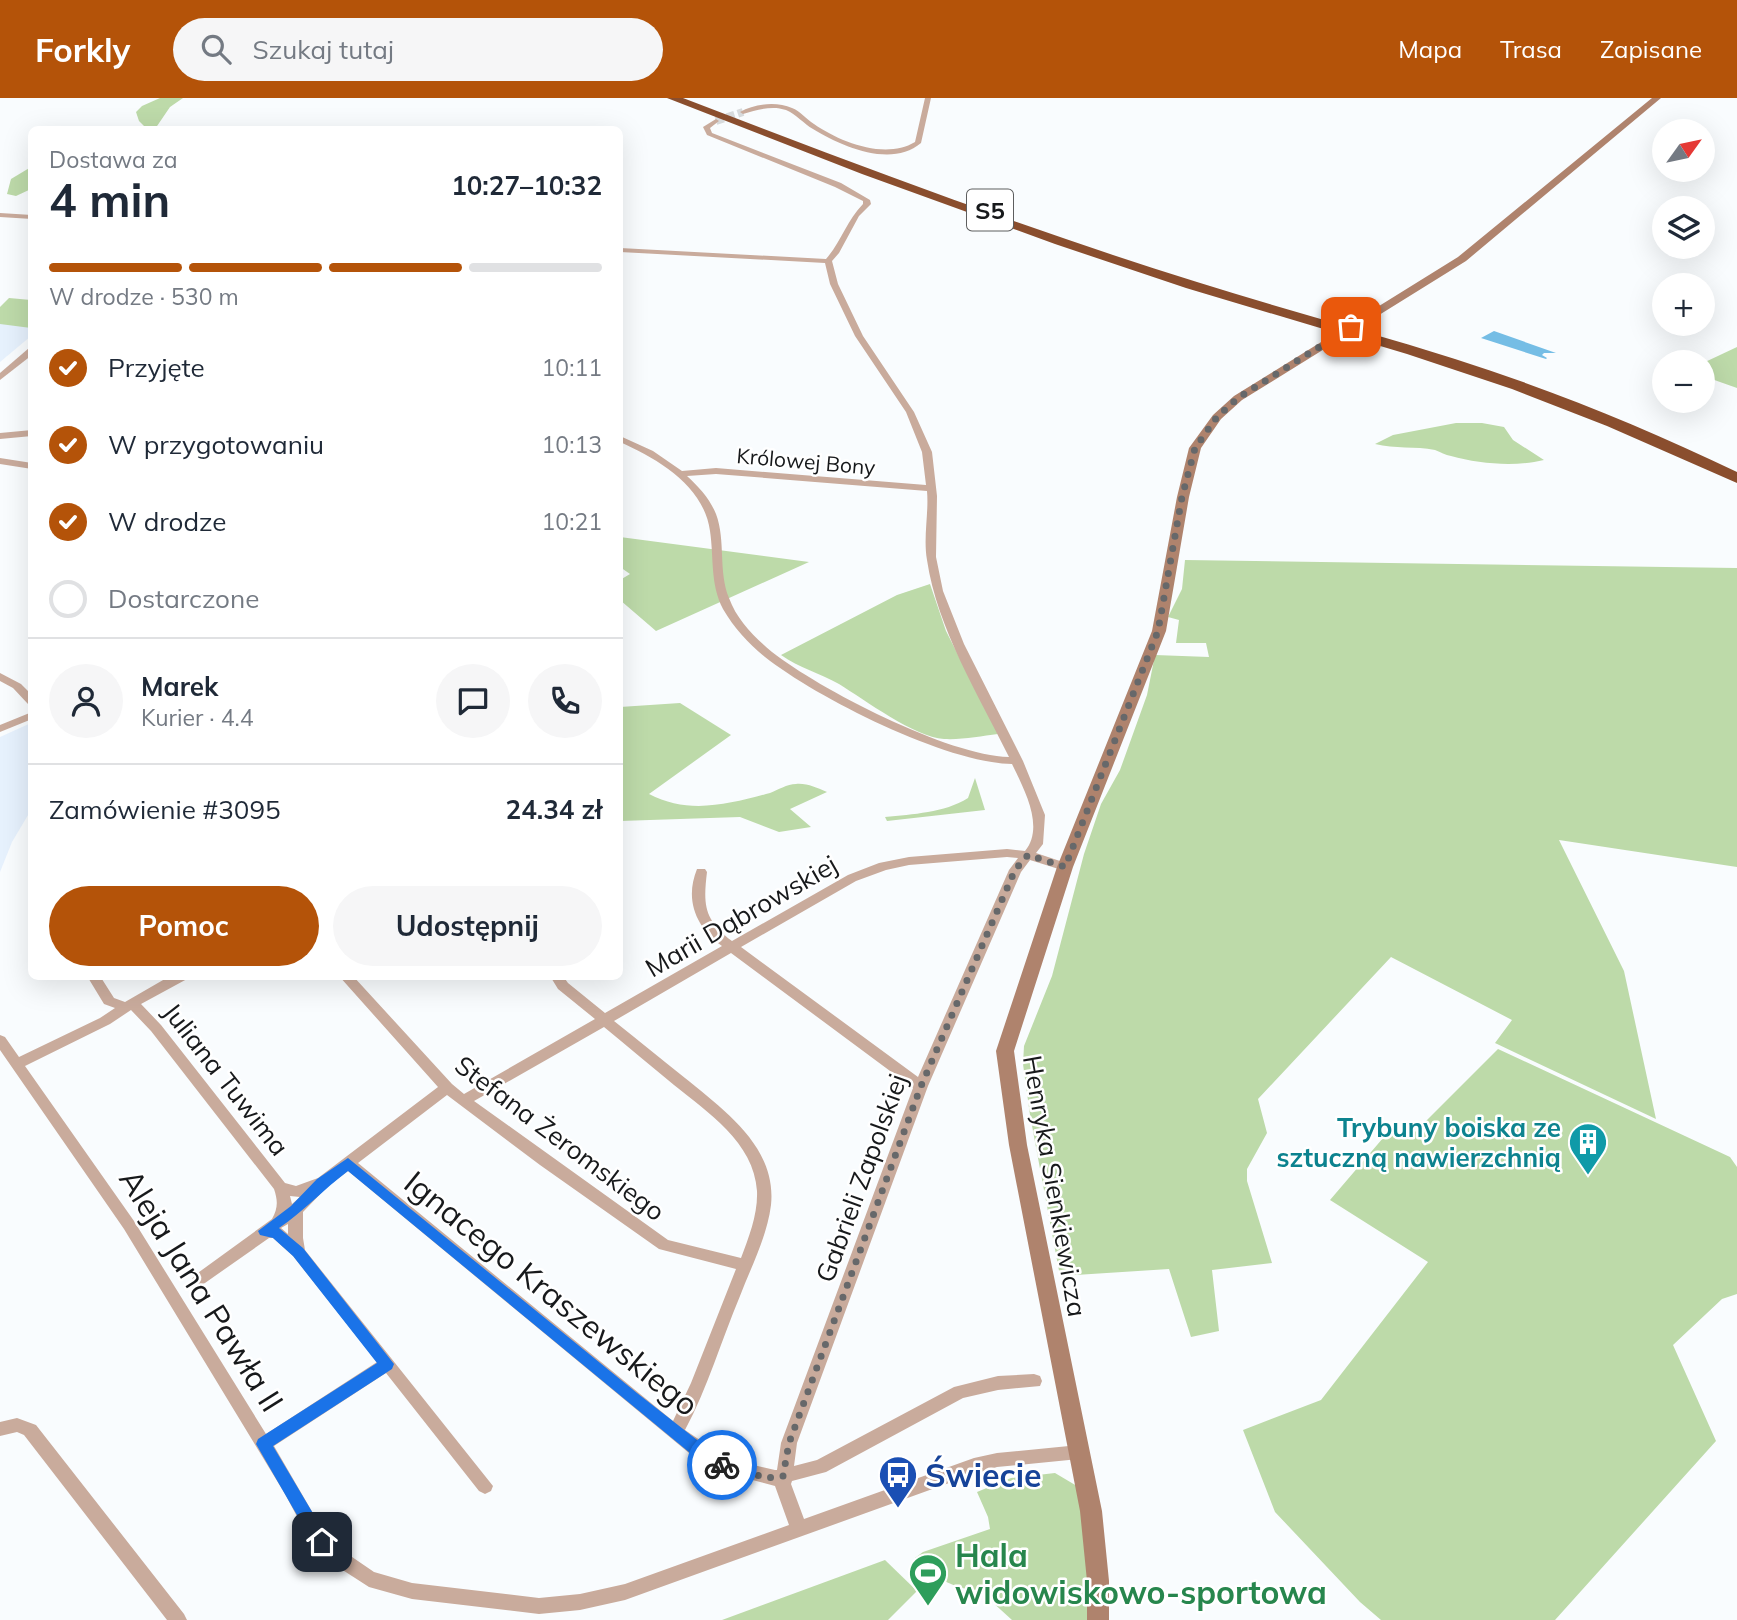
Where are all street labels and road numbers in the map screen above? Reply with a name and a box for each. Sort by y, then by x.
road number: S5 [967,190,1013,230]
street label: Królowej Bony [736,442,876,480]
street label: Marii Dąbrowskiej [639,848,843,984]
street label: Juliana Tuwima [156,996,296,1162]
street label: Stefana Żeromskiego [448,1048,672,1228]
street label: Henryka Sienkiewicza [1016,1053,1094,1319]
street label: Gabrieli Zapolskiej [808,1069,914,1287]
street label: Aleja Jana Pawła II [111,1161,293,1419]
street label: Ignacego Kraszewskiego [397,1162,707,1424]

